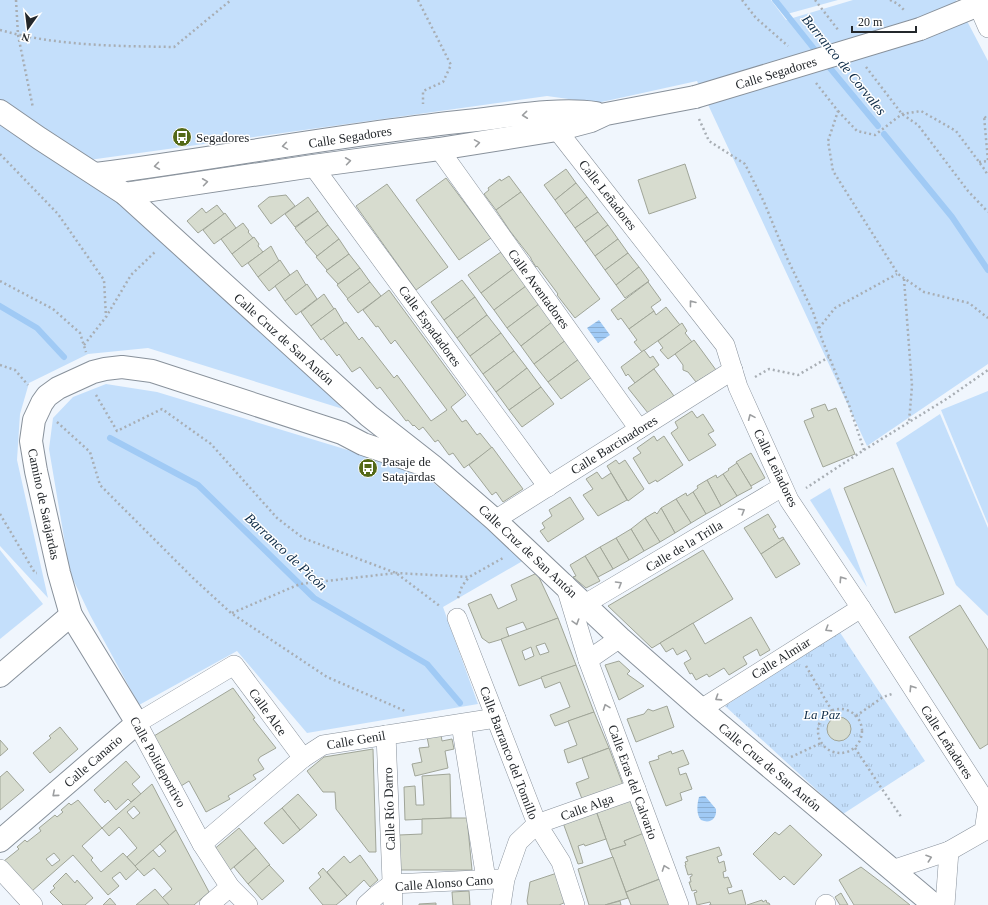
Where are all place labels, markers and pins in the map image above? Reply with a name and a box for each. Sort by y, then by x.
bus stop icon: Segadores [171,126,193,148]
place label: Segadores [196,130,249,145]
place label: Pasaje de Satajardas [382,454,435,484]
bus stop icon: Pasaje de Satajardas [357,457,379,479]

